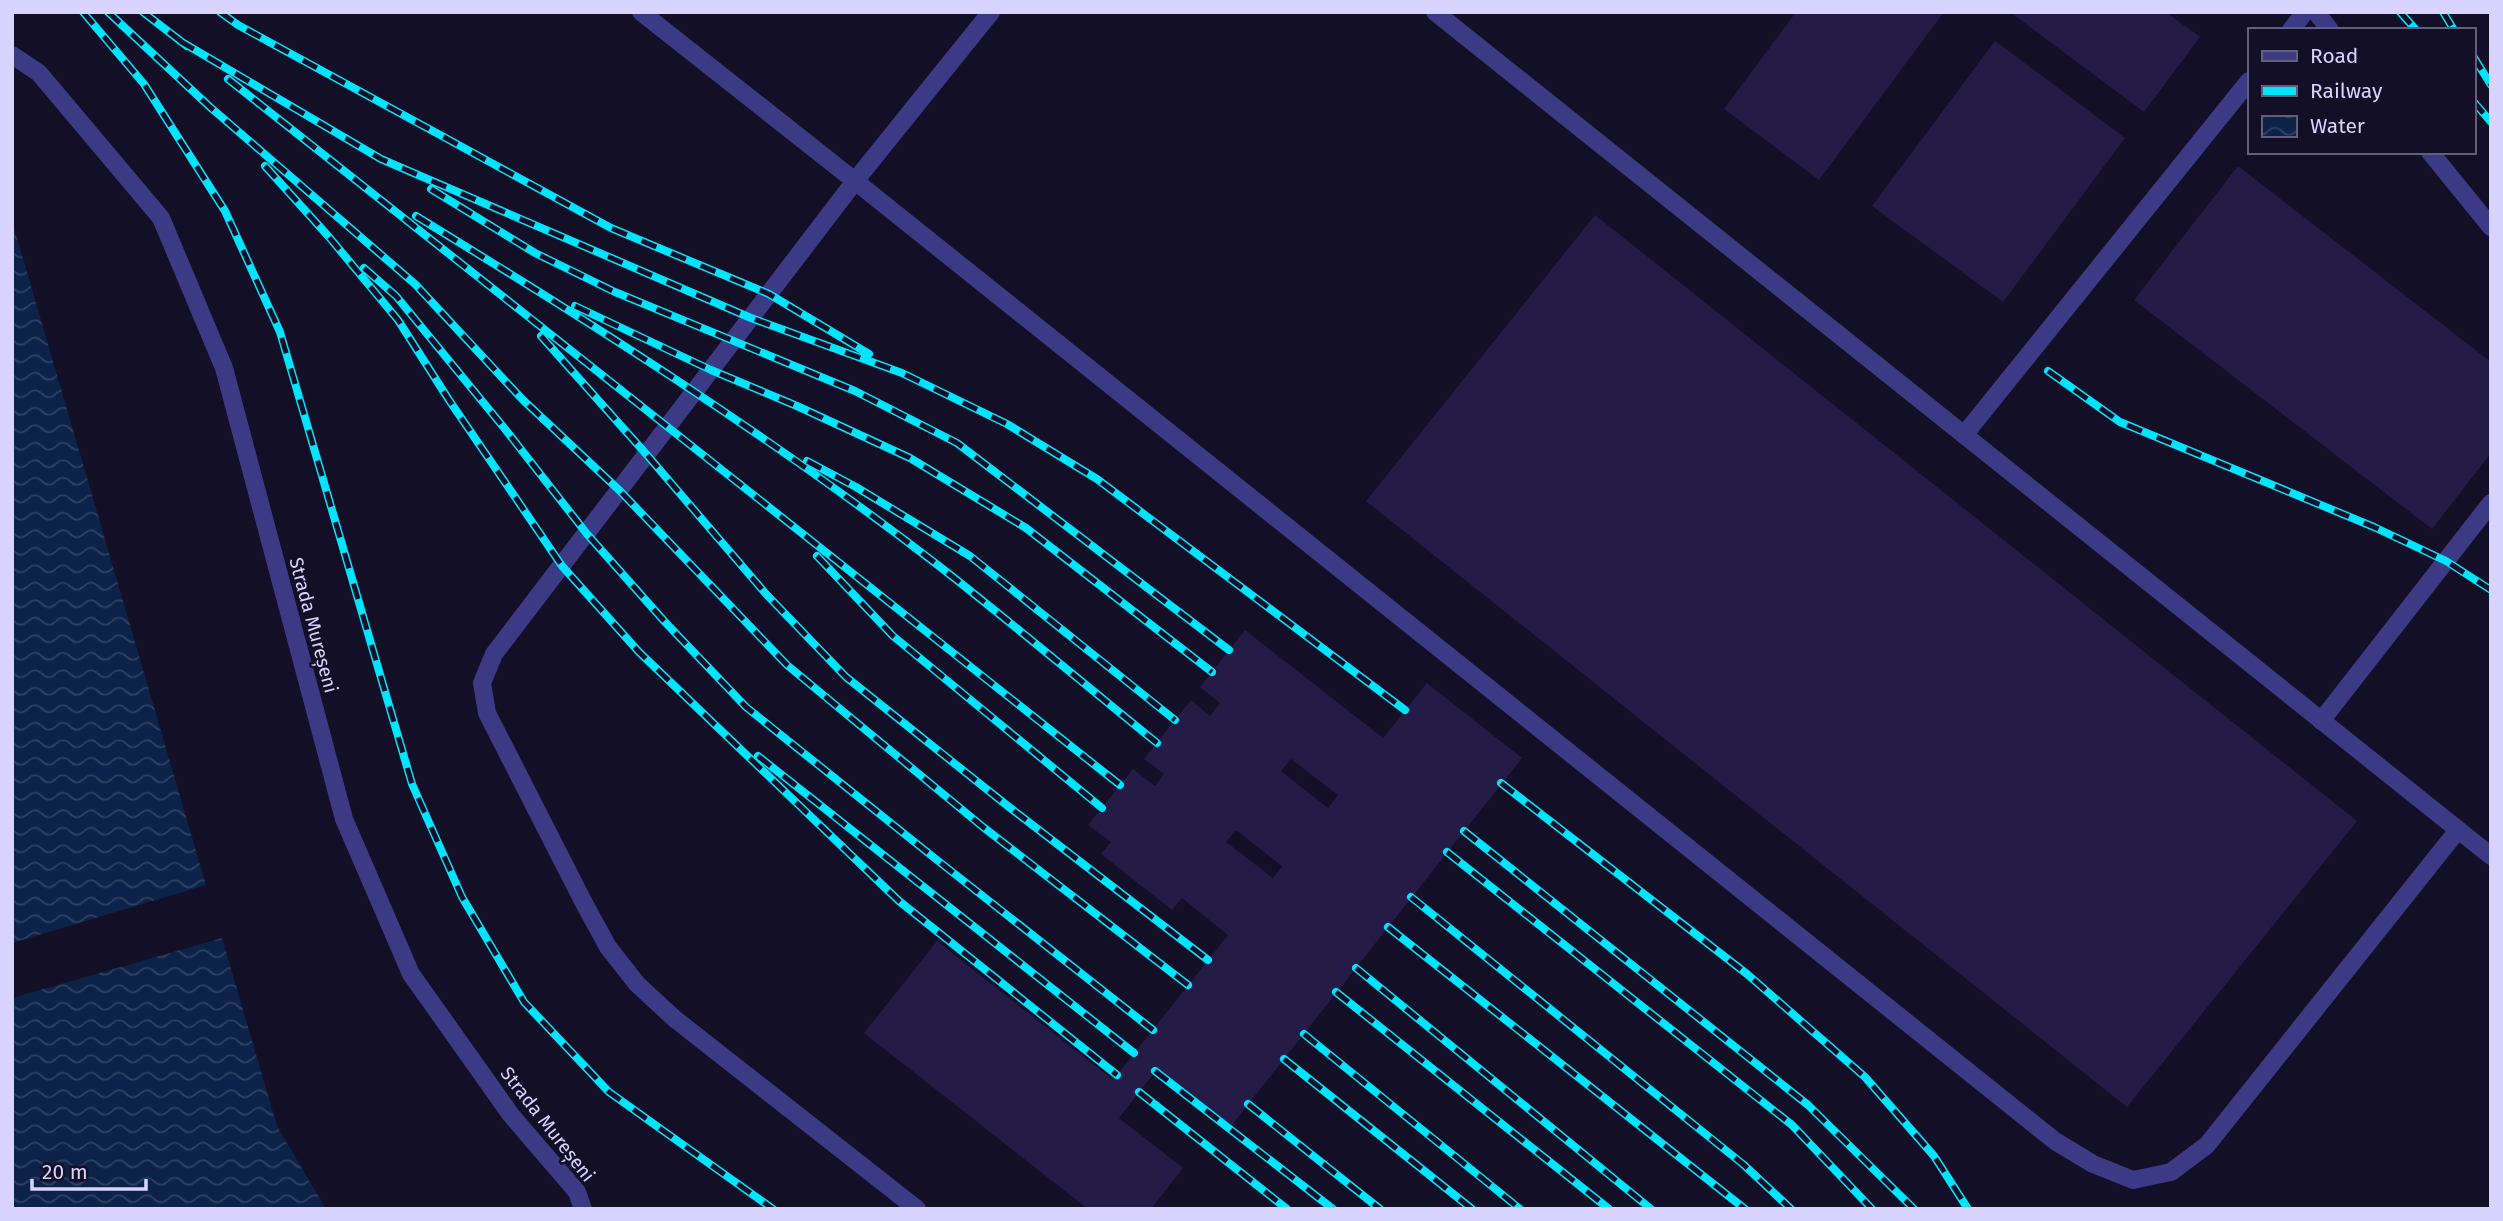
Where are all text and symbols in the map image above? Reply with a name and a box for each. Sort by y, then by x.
legend [2248,28,2475,154]
text: Road [2310,43,2358,69]
text: Railway [2310,78,2383,104]
text: Water [2310,113,2365,139]
street label: Strada Mureșeni [283,555,343,696]
street label: Strada Mureșeni [495,1062,600,1187]
scale bar [32,1148,145,1192]
text: 20 m [42,1159,88,1185]

